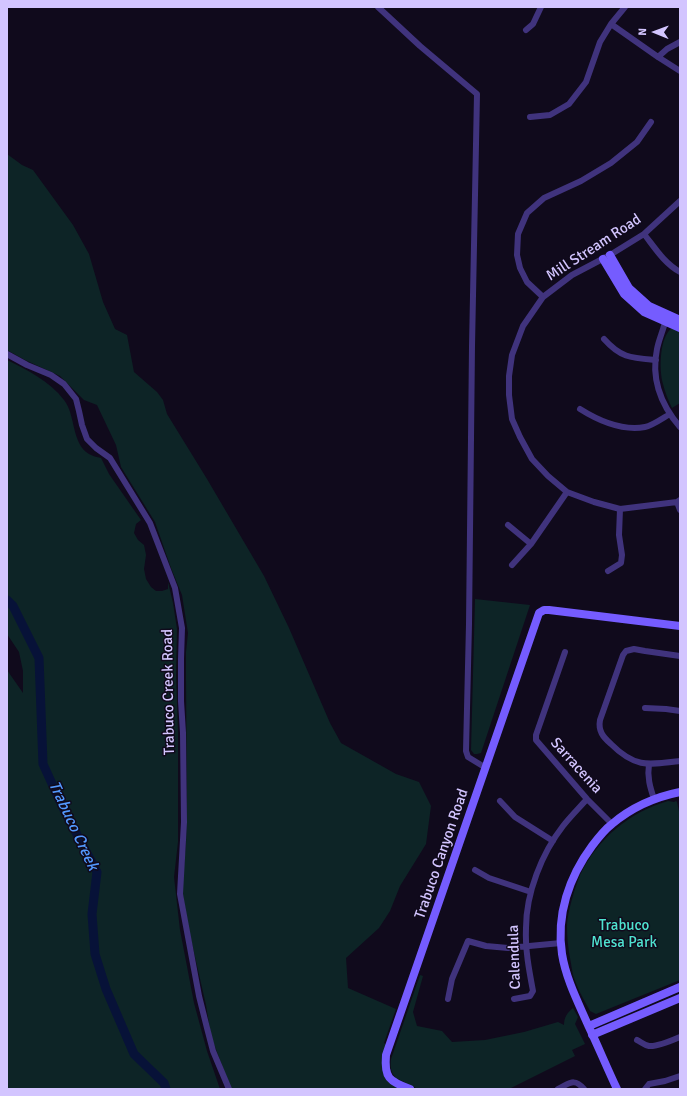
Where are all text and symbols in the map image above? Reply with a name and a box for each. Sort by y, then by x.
north arrow [635,12,675,52]
text: N [636,28,649,36]
street label: Mill Stream Road [543,211,645,285]
street label: Trabuco Creek Road [159,629,179,755]
street label: Sarracenia [546,734,606,798]
water label: Trabuco Creek [44,778,102,874]
street label: Trabuco Canyon Road [411,787,473,921]
park label: Trabuco Mesa Park [591,917,657,952]
street label: Calendula [505,924,525,990]

